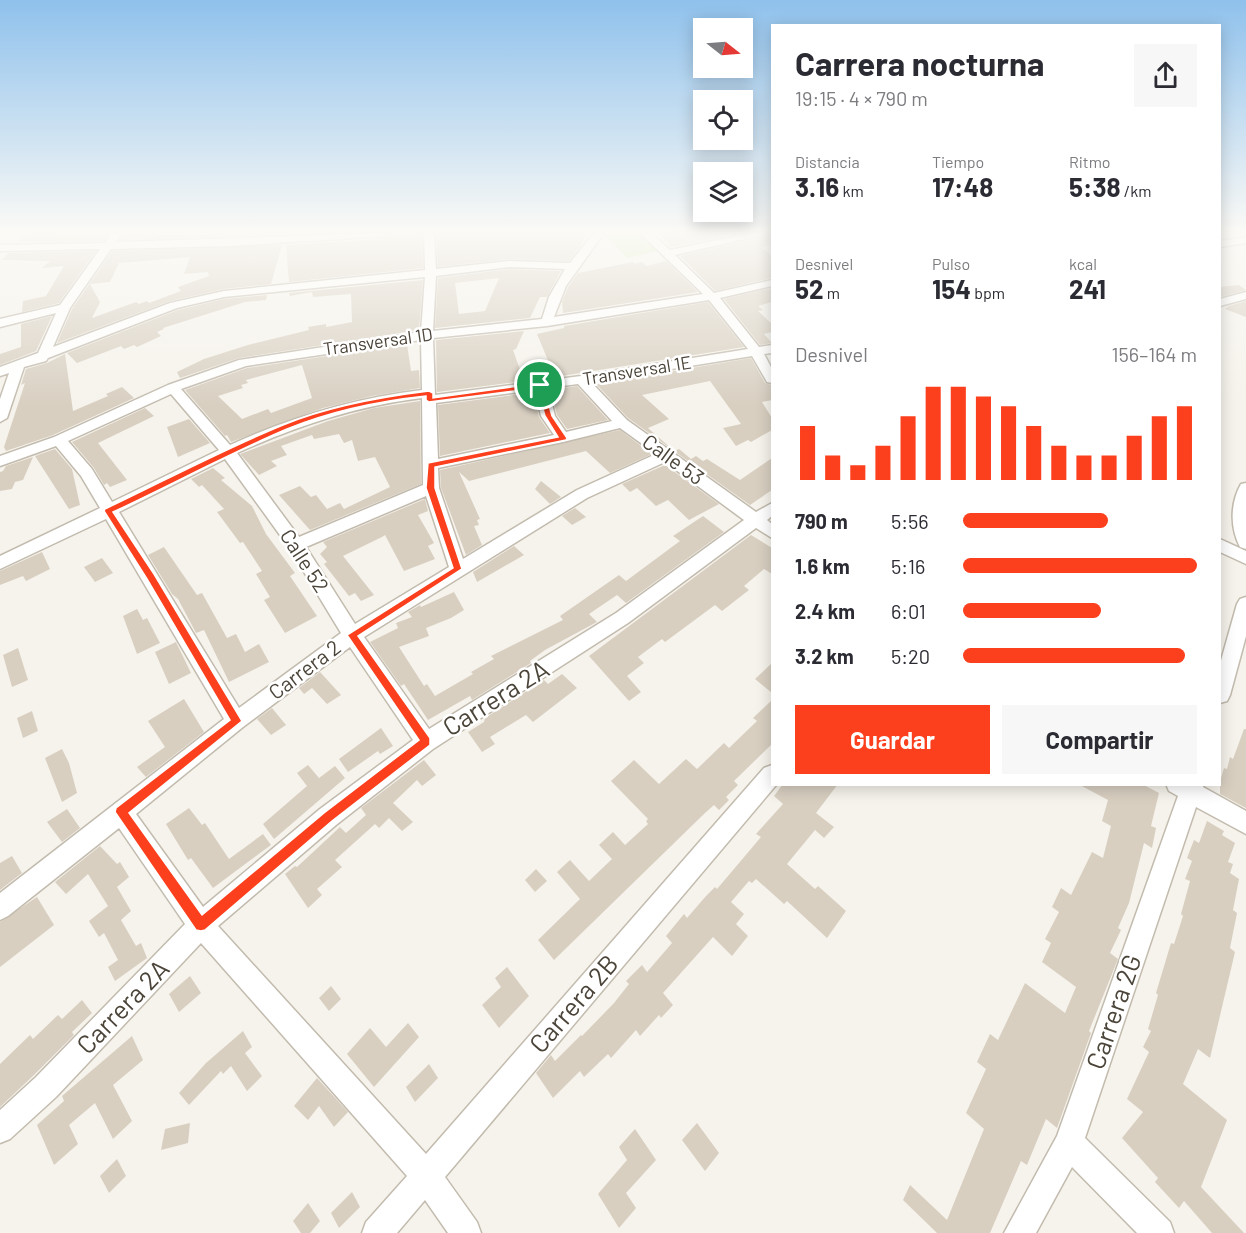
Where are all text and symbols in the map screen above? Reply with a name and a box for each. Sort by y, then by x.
north arrow [693,18,753,78]
map controls [693,18,753,222]
text: Carrera nocturna [795,43,1044,83]
button: share [1134,44,1197,107]
text: 19:15 · 4 × 790 m [795,86,928,110]
button: locate [693,90,753,150]
text: Distancia [795,152,860,171]
text: Tiempo [932,152,984,171]
text: Ritmo [1069,152,1111,171]
button: layers [693,162,753,222]
text: 3.16 [795,171,839,202]
text: 17:48 [932,171,993,202]
text: 5:38 [1069,171,1121,202]
text: km [839,181,864,200]
text: /km [1121,181,1151,200]
text: Desnivel [795,254,853,273]
text: Pulso [932,254,970,273]
text: kcal [1069,254,1097,273]
text: 52 [795,273,824,304]
text: 154 [932,273,971,304]
text: 241 [1069,273,1106,304]
text: m [824,283,840,302]
text: bpm [971,283,1005,302]
street label: Transversal 1D [322,322,434,360]
text: Desnivel [795,342,868,366]
text: 156–164 m [1112,342,1197,366]
street label: Transversal 1E [581,351,693,389]
pin [514,359,565,410]
icon: arrive [523,368,556,401]
street label: Calle 53 [638,428,710,489]
text: 790 m [795,509,848,533]
text: 5:56 [891,509,929,533]
street label: Calle 52 [276,524,335,597]
text: 1.6 km [795,554,850,578]
text: 5:16 [891,554,925,578]
text: 2.4 km [795,599,855,623]
text: 6:01 [891,599,926,623]
street label: Carrera 2 [263,634,345,704]
text: 3.2 km [795,644,854,668]
text: 5:20 [891,644,930,668]
street label: Carrera 2A [436,652,554,741]
button: Guardar [795,705,990,774]
button: Compartir [1002,705,1197,774]
street label: Carrera 2B [522,948,624,1058]
street label: Carrera 2G [1079,950,1147,1073]
street label: Carrera 2A [69,952,174,1060]

